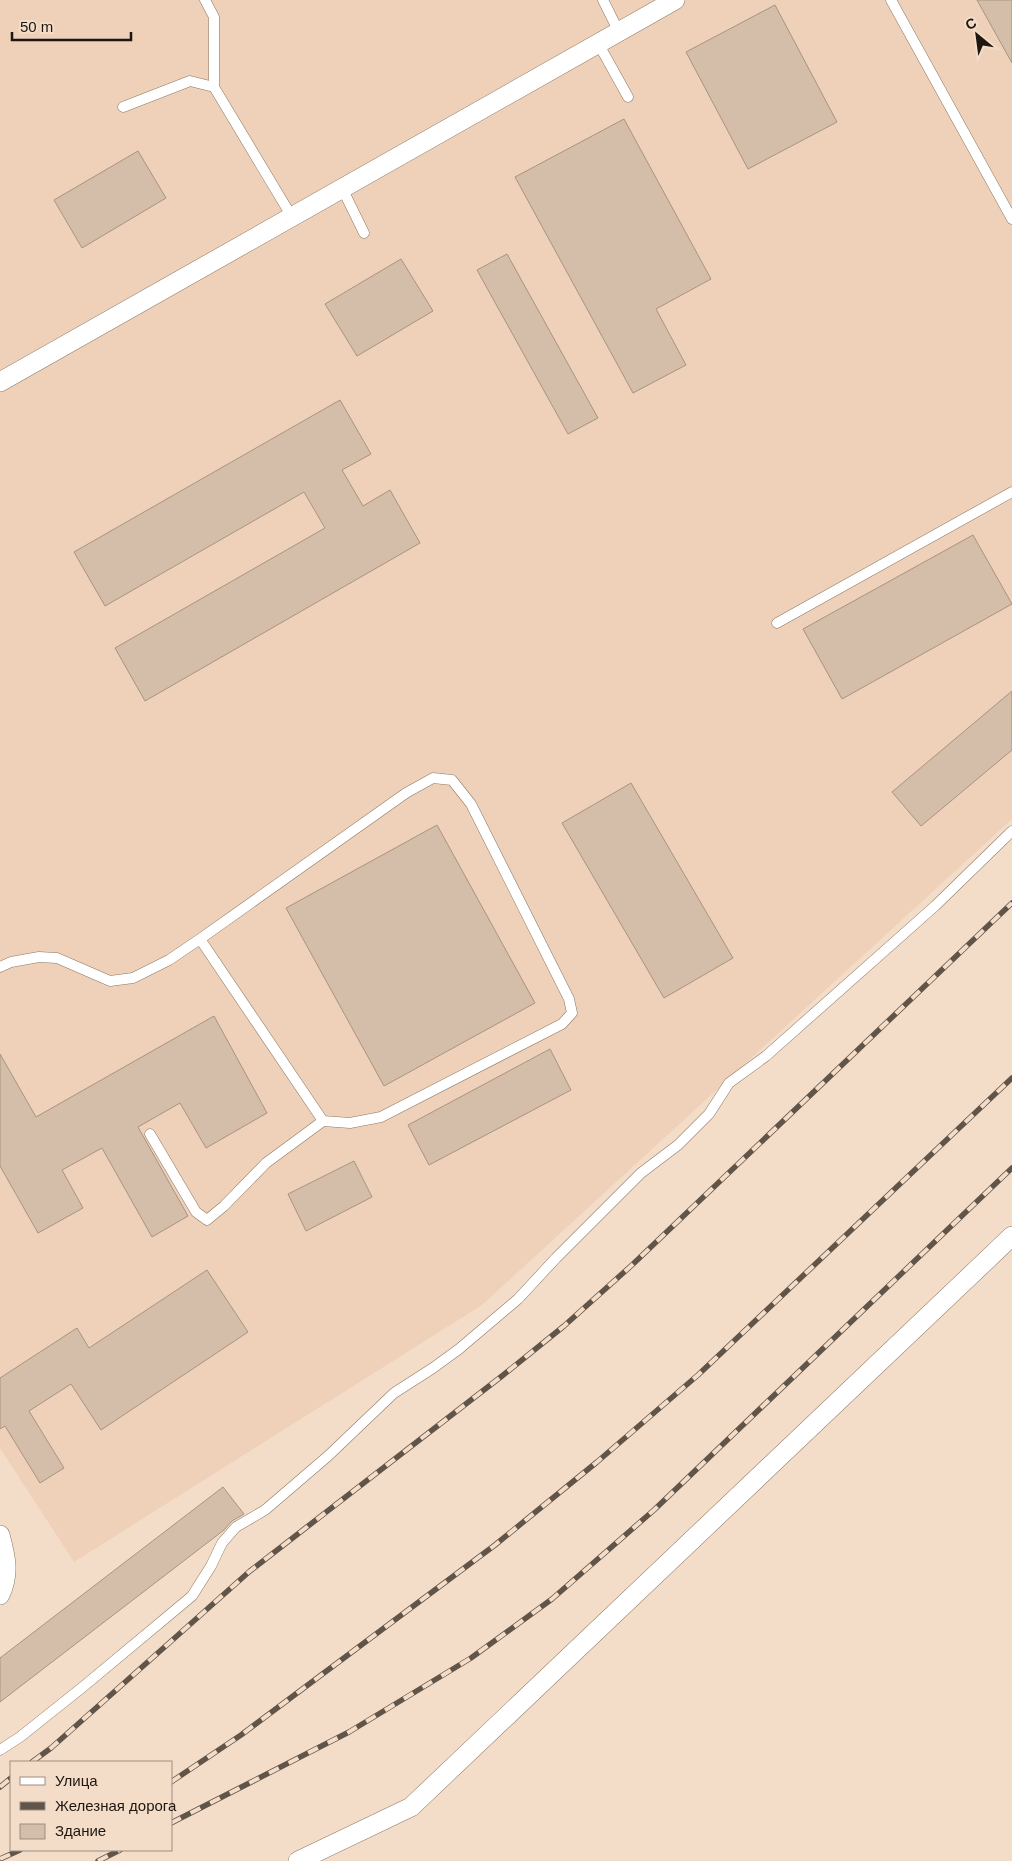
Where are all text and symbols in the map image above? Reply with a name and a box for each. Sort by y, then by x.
scale bar [12,10,131,42]
north arrow [952,10,1002,60]
text: С [962,14,979,33]
text: 50 m [20,18,53,35]
legend [10,1761,172,1851]
text: Улица [55,1772,98,1789]
text: Железная дорога [55,1797,177,1814]
text: Здание [55,1822,106,1839]

